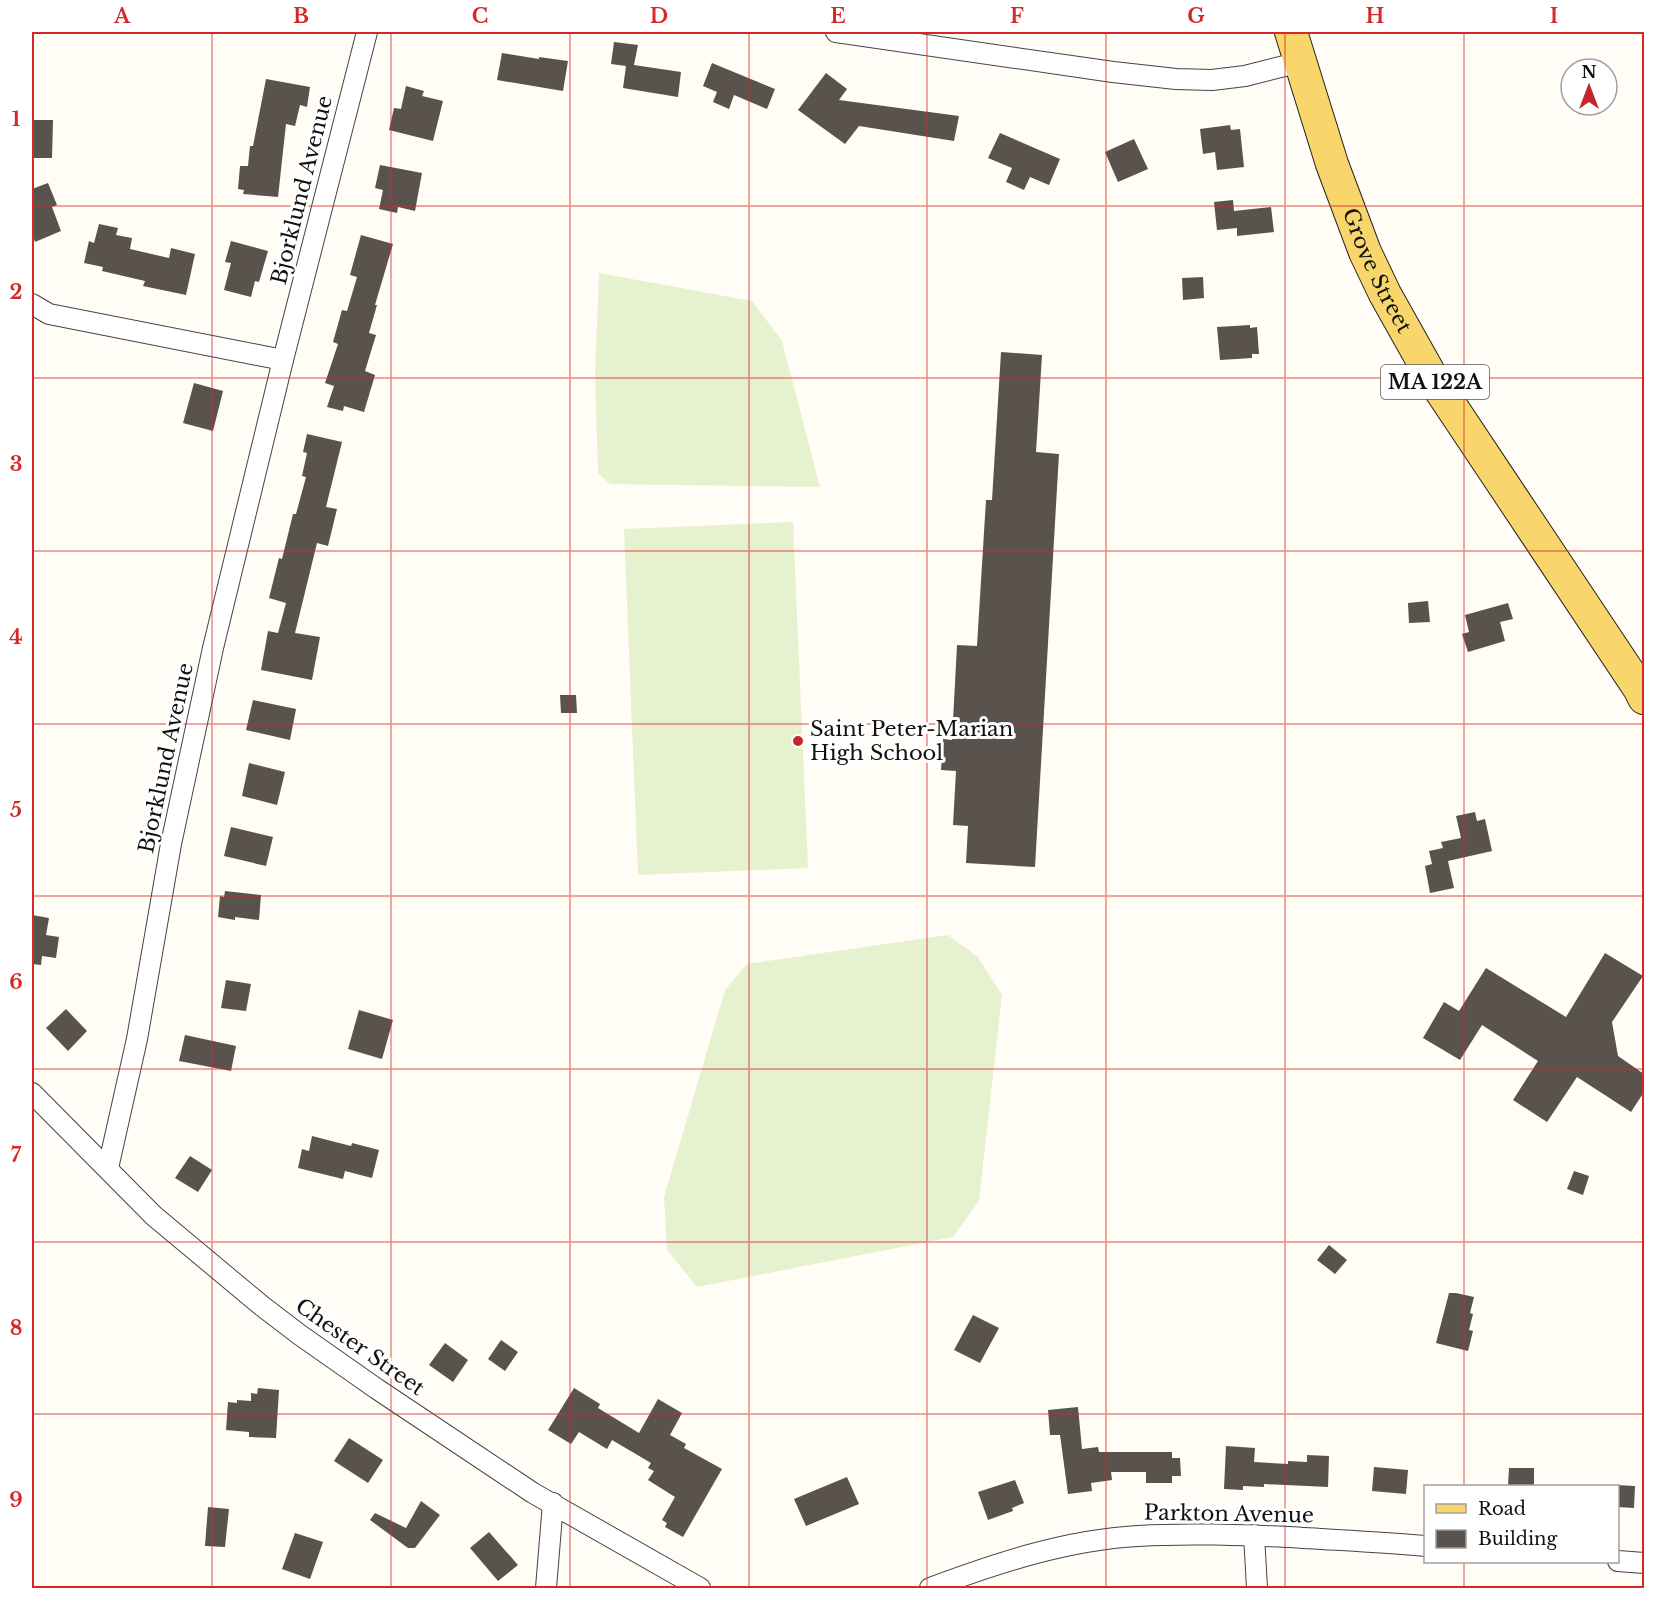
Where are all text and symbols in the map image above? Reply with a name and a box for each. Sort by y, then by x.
text: A [113,4,131,28]
text: B [293,4,309,28]
text: C [472,4,488,28]
text: D [650,4,668,28]
text: E [830,4,846,28]
text: F [1010,4,1024,28]
text: G [1187,4,1205,28]
text: H [1366,4,1385,28]
text: I [1550,4,1558,28]
north arrow [1559,57,1619,117]
text: N [1581,62,1597,82]
street label: Bjorklund Avenue [266,93,338,287]
text: 1 [12,107,21,131]
street label: Grove Street [1337,205,1417,338]
text: 2 [9,280,23,304]
road number: MA 122A [1381,365,1489,399]
text: 3 [10,452,22,476]
text: 4 [9,625,23,649]
street label: Bjorklund Avenue [133,661,199,855]
place label: Saint Peter-Marian High School [810,716,1013,766]
marker: Saint Peter-Marian High School [791,734,805,748]
text: 5 [10,798,22,822]
text: 6 [9,970,23,994]
text: 7 [11,1143,22,1167]
street label: Chester Street [290,1293,430,1401]
text: 8 [10,1316,22,1340]
legend [1424,1485,1619,1563]
text: 9 [9,1488,23,1512]
text: Road [1478,1498,1526,1520]
street label: Parkton Avenue [1144,1500,1314,1528]
text: Building [1478,1528,1557,1550]

